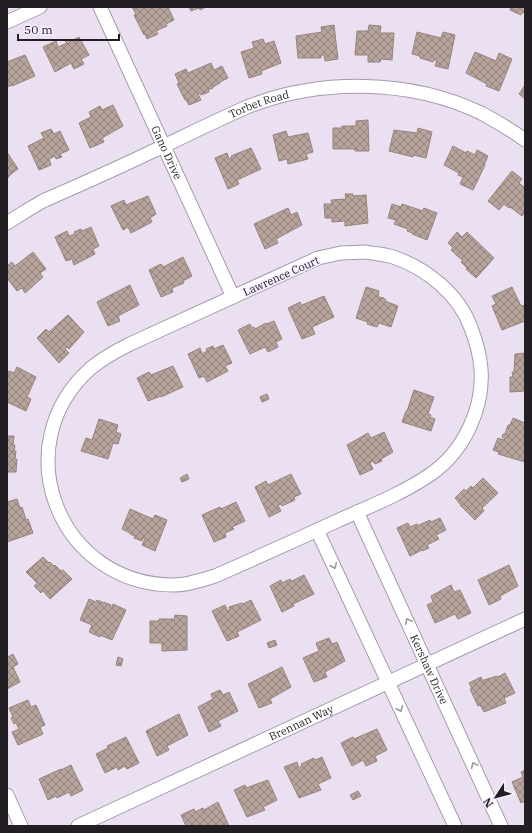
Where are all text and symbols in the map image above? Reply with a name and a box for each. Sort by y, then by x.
scale bar [18,16,119,42]
text: 50 m [24,22,53,37]
street label: Torbet Road [226,87,291,121]
street label: Gano Drive [148,123,185,182]
street label: Lawrence Court [241,253,321,299]
one-way arrow [329,561,337,569]
one-way arrow [405,618,413,626]
street label: Kershaw Drive [407,632,451,707]
street label: Brennan Way [267,702,336,744]
one-way arrow [395,705,403,712]
one-way arrow [471,762,479,769]
north arrow [476,777,516,817]
text: N [480,795,496,811]

